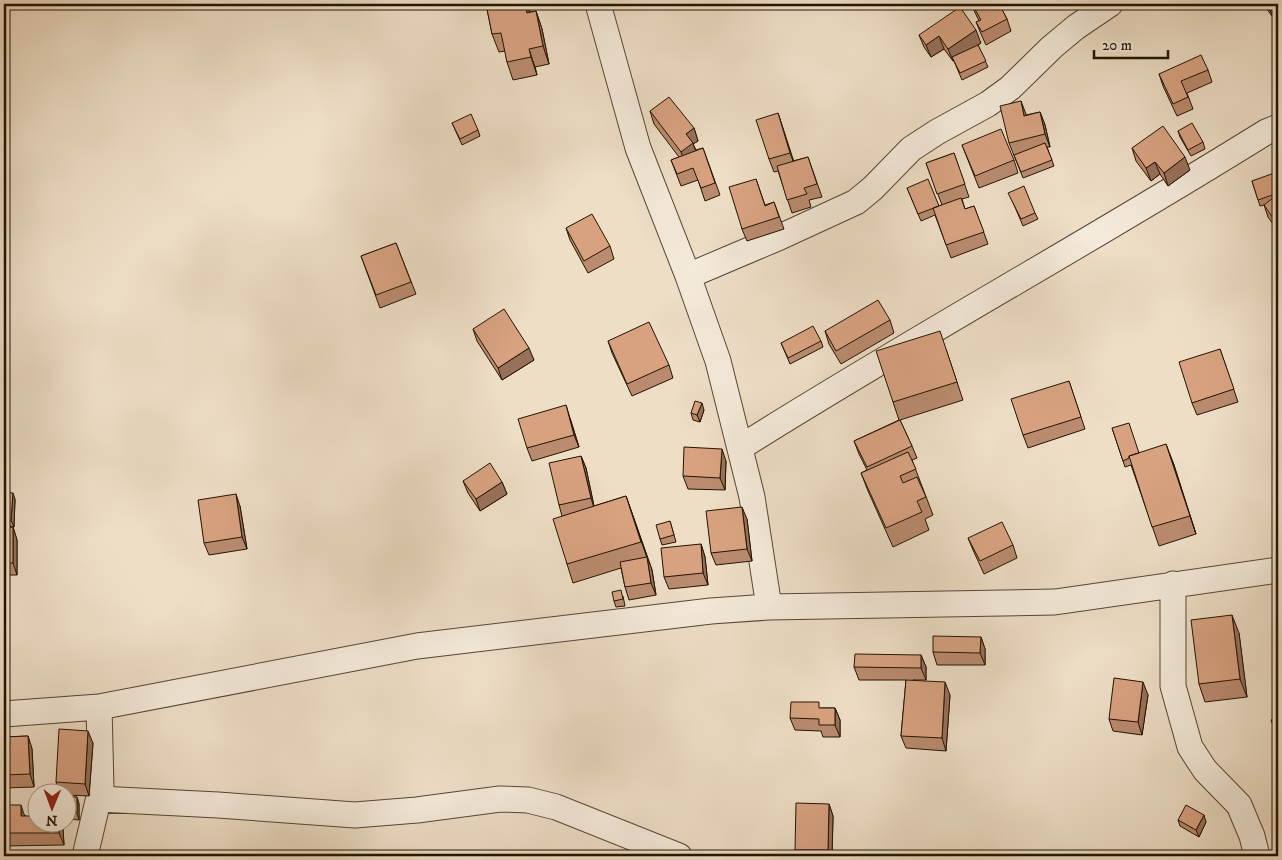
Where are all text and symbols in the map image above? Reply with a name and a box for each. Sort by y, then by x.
scale bar [1094,28,1168,60]
text: 20 m [1102,36,1132,55]
north arrow [28,782,78,832]
text: N [45,811,58,829]

